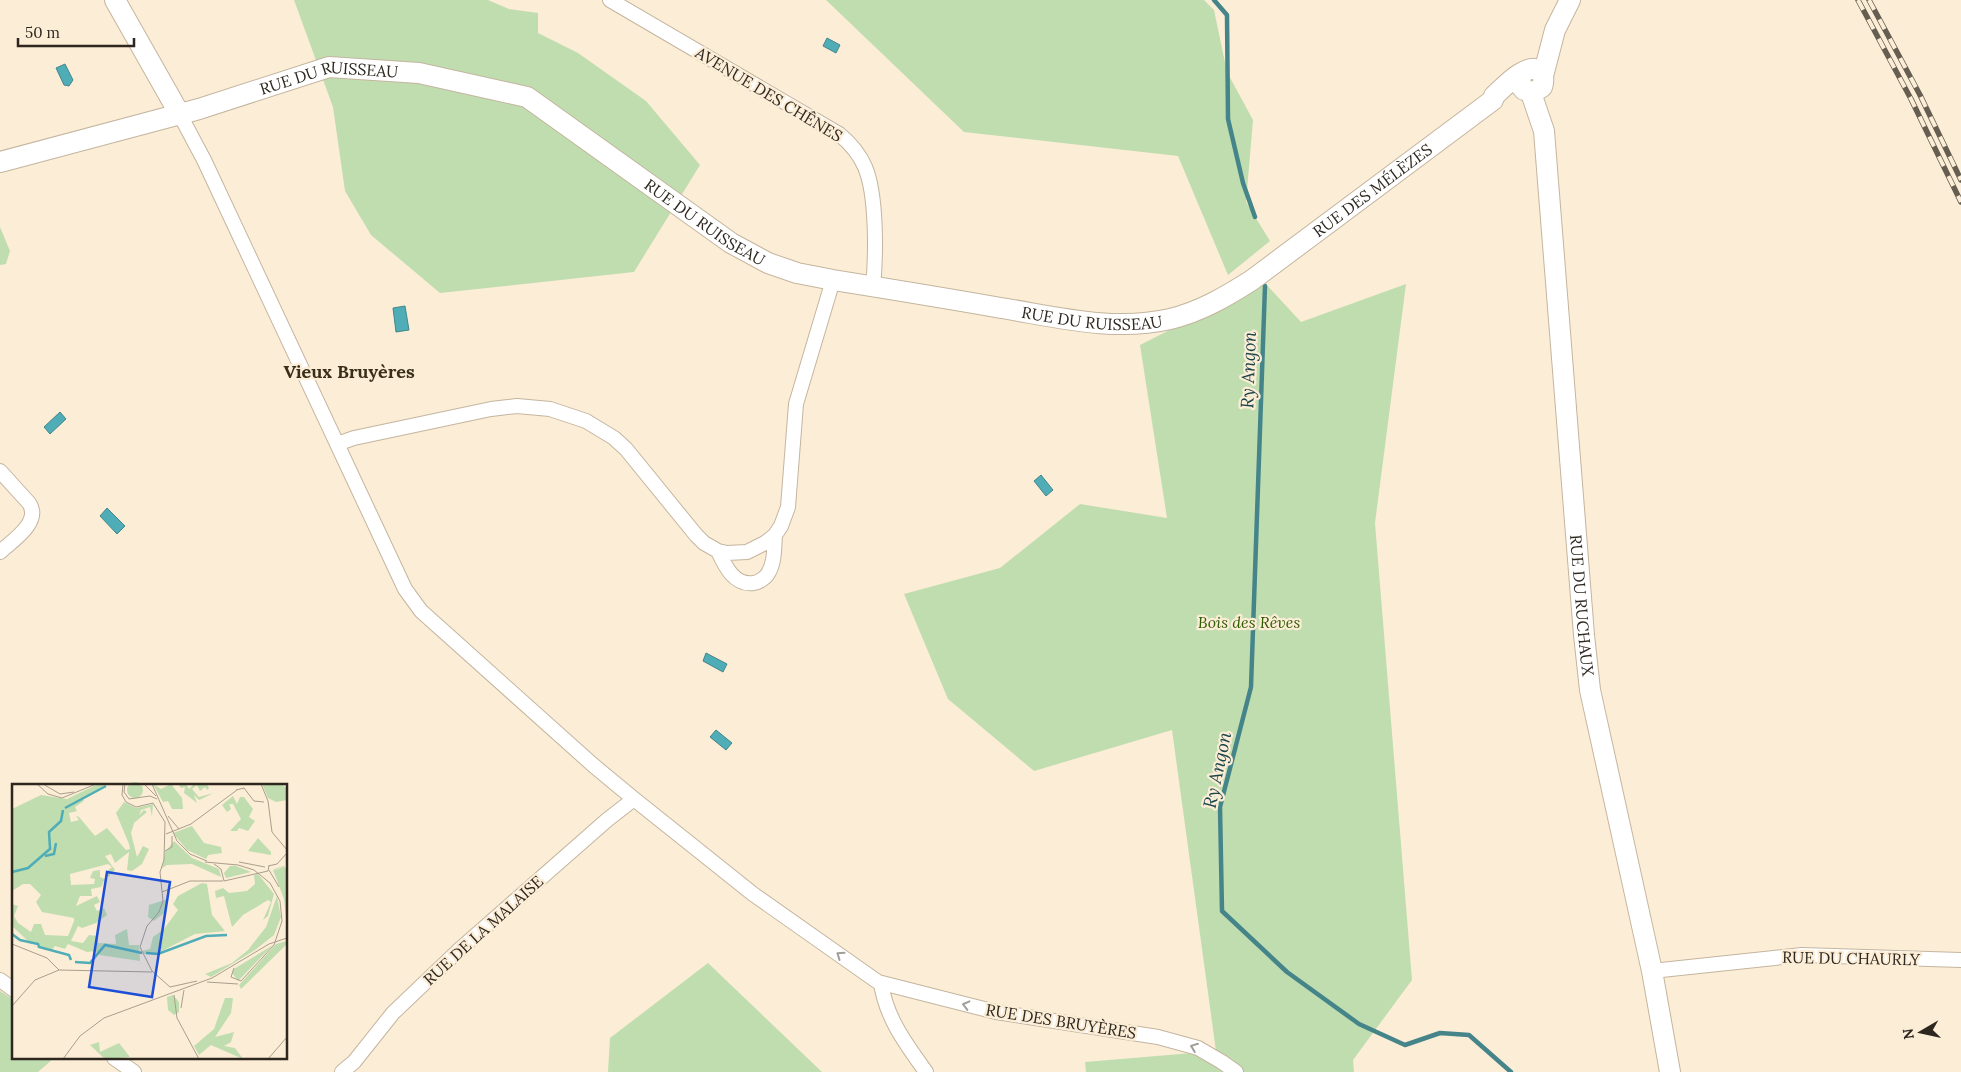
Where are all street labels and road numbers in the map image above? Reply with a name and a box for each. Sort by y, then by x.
street label: AVENUE DES CHÊNES [691,42,846,146]
street label: RUE DU RUISSEAU [257,57,399,99]
street label: RUE DES MÉLÈZES [1309,139,1436,241]
street label: RUE DU RUISSEAU [641,174,769,270]
street label: RUE DU RUISSEAU [1020,302,1164,334]
street label: RUE DU RUCHAUX [1566,534,1598,678]
street label: RUE DE LA MALAISE [419,871,547,989]
street label: RUE DU CHAURLY [1782,947,1921,969]
street label: RUE DES BRUYÈRES [984,999,1138,1043]

